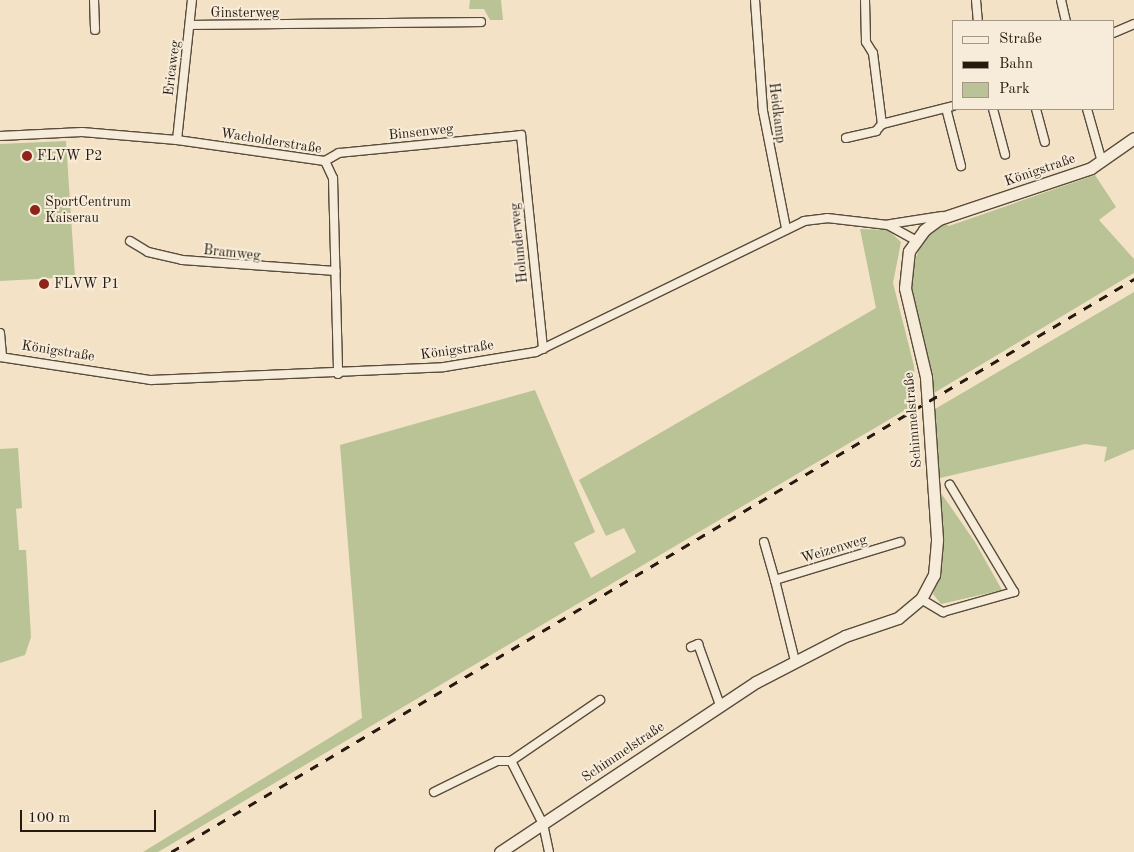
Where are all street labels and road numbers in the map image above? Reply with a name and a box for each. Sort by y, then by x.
street label: Ginsterweg [211,5,279,21]
street label: Ericaweg [160,39,184,97]
street label: Heidkamp [765,82,789,144]
street label: Binsenweg [388,120,454,144]
street label: Wacholderstraße [219,125,323,157]
street label: Königstraße [1002,150,1078,190]
street label: Holunderweg [506,202,532,284]
street label: Bramweg [202,242,262,264]
street label: Königstraße [20,337,96,365]
street label: Königstraße [419,337,495,363]
street label: Schimmelstraße [900,371,926,469]
street label: Weizenweg [799,531,869,567]
street label: Schimmelstraße [578,718,668,786]

